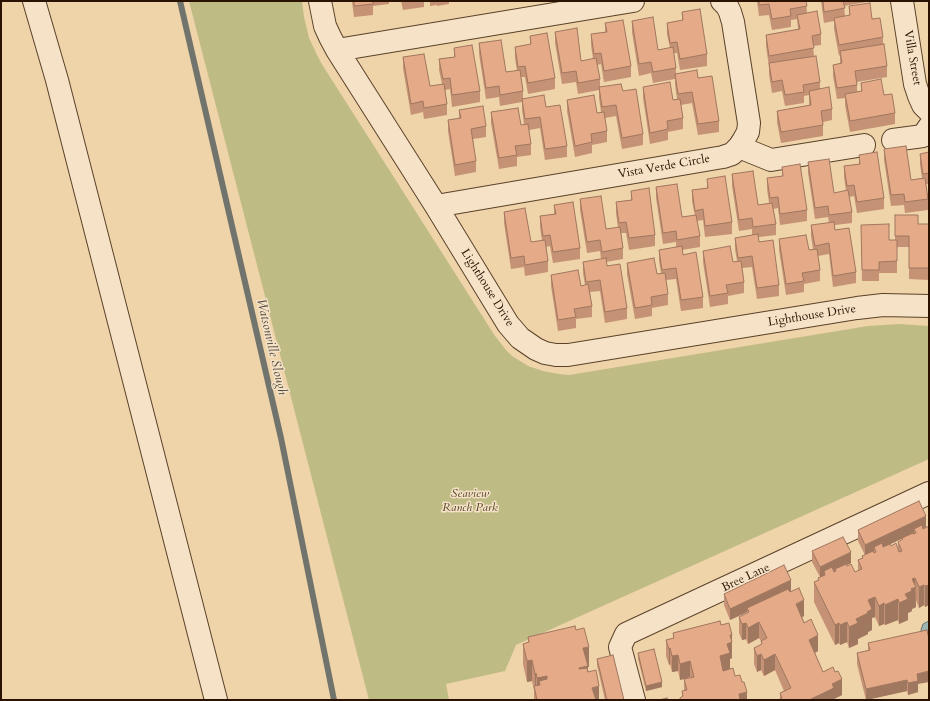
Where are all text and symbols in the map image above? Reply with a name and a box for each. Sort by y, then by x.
street label: Villa Street [900,29,924,87]
street label: Vista Verde Circle [617,152,711,182]
street label: Lighthouse Drive [457,246,517,330]
water label: Watsonville Slough [252,297,290,397]
street label: Lighthouse Drive [767,302,857,330]
park label: Seaview Ranch Park [442,487,498,515]
street label: Bree Lane [720,561,772,595]

